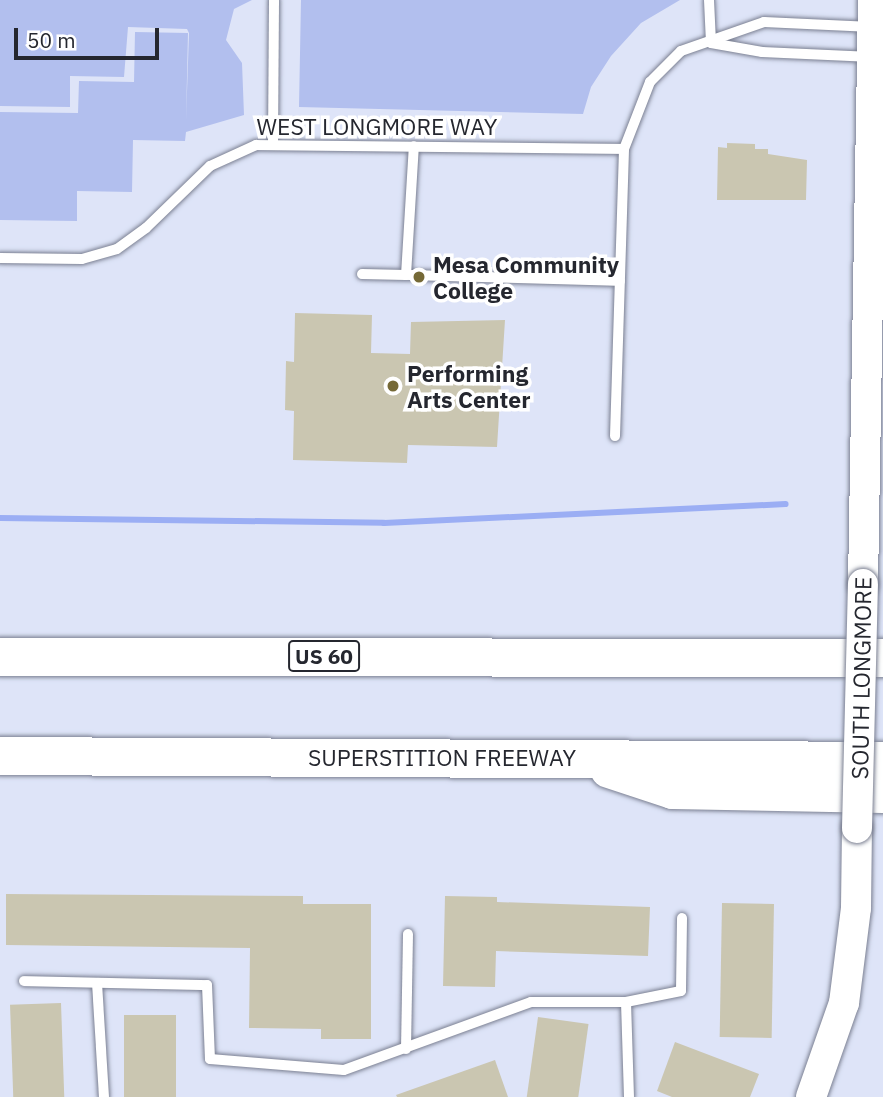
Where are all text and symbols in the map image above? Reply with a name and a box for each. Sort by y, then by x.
scale bar [18,14,163,58]
text: 50 m [27,26,76,54]
street label: WEST LONGMORE WAY [257,112,497,140]
place label: Mesa Community College [433,250,619,304]
marker: Mesa Community College [411,269,427,285]
place label: Performing Arts Center [407,359,531,413]
marker: Performing Arts Center [385,378,401,394]
street label: SOUTH LONGMORE [845,577,877,779]
road number: US 60 [287,638,361,674]
street label: SUPERSTITION FREEWAY [308,743,576,771]

